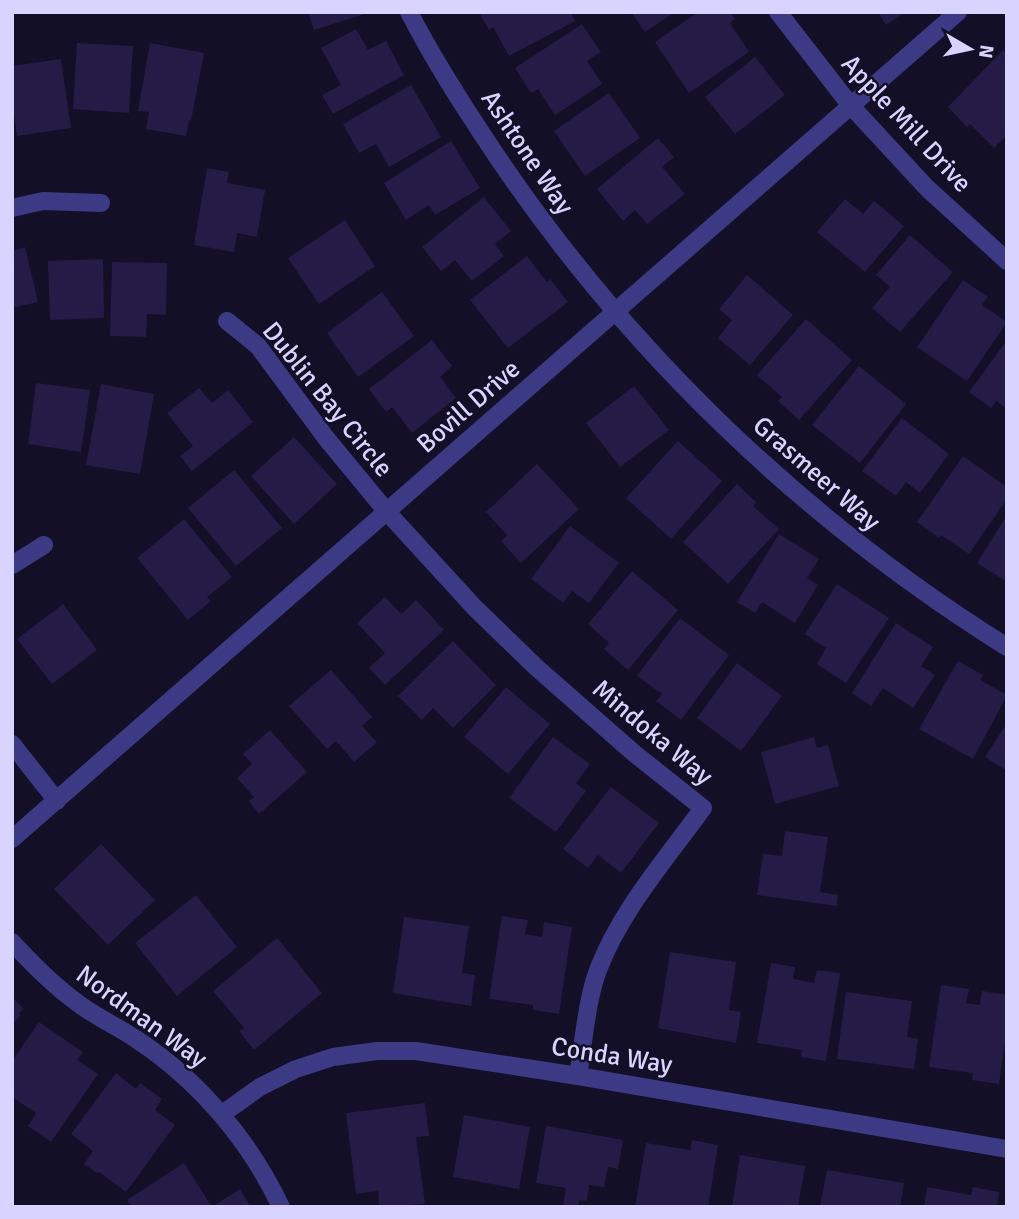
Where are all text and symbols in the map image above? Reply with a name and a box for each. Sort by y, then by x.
north arrow [935,14,1005,84]
text: N [973,43,999,60]
street label: Apple Mill Drive [834,48,978,199]
street label: Ashtone Way [474,84,580,221]
street label: Dublin Bay Circle [255,316,399,484]
street label: Bovill Drive [410,353,527,460]
street label: Grasmeer Way [746,410,887,538]
street label: Mindoka Way [586,673,719,792]
street label: Nordman Way [70,959,213,1075]
street label: Conda Way [549,1031,675,1081]

